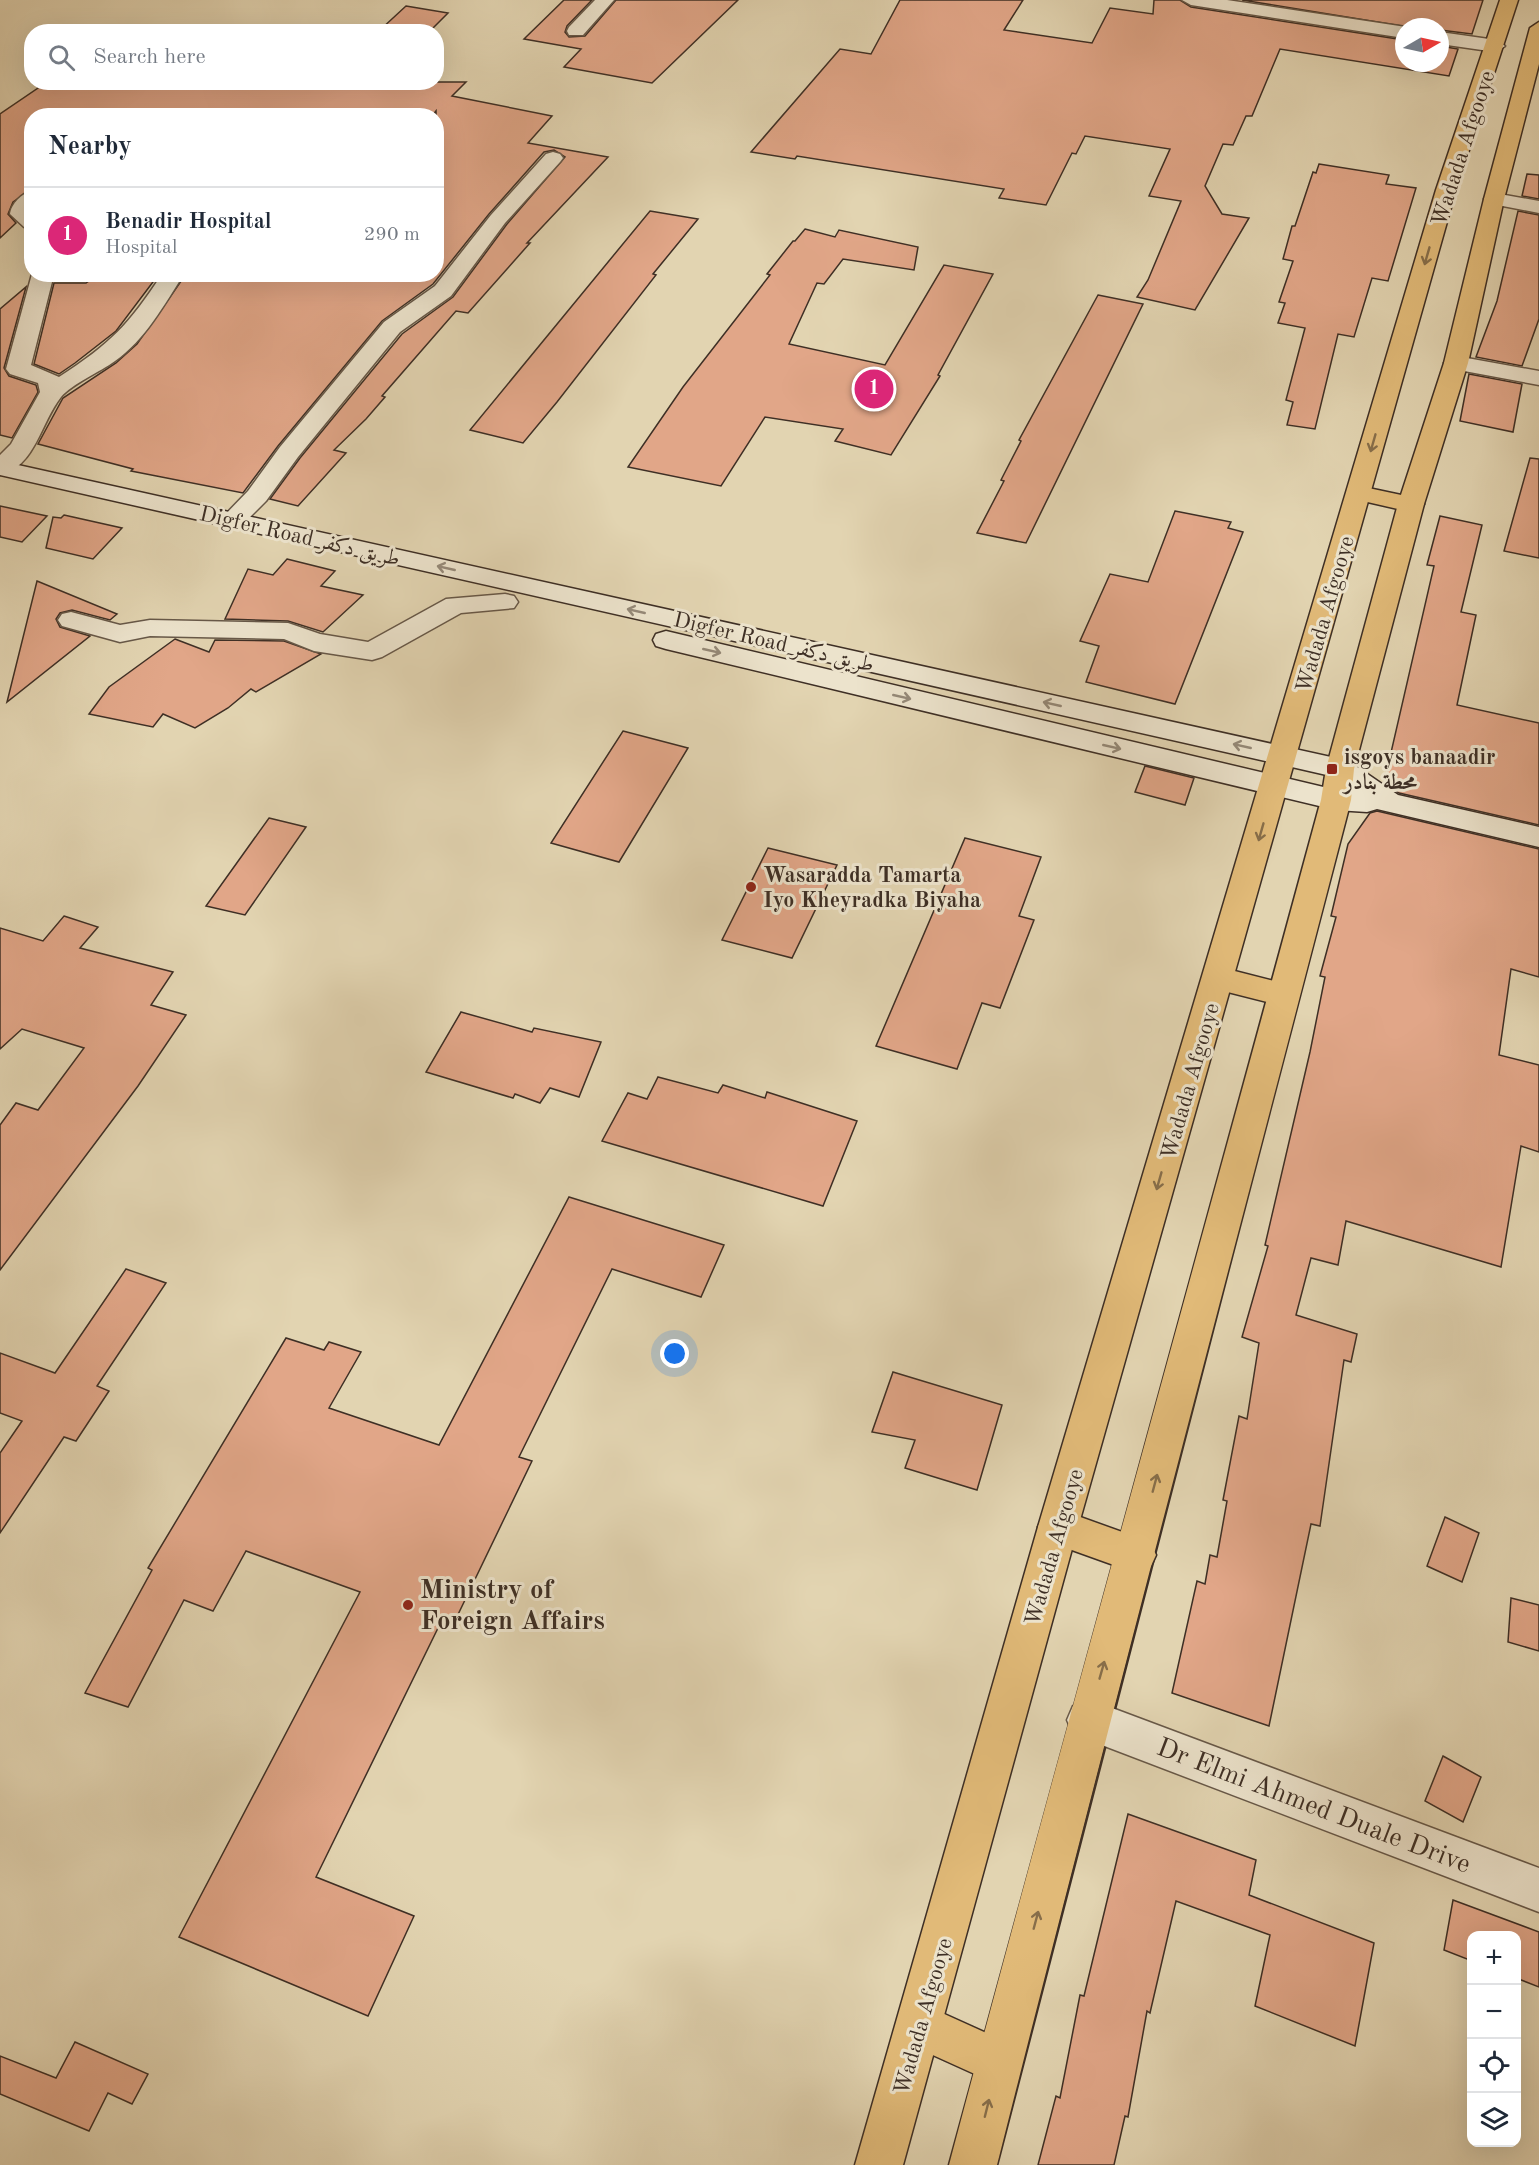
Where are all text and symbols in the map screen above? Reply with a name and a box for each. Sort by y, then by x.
north arrow [1395,18,1449,72]
search box [24,24,444,90]
icon: search [45,41,78,74]
text: Search here [93,46,206,68]
street label: Wadada Afgooye [1428,68,1499,229]
text: Nearby [48,134,132,160]
text: Benadir Hospital [105,211,272,233]
text: 1 [62,225,73,245]
text: 290 m [364,225,420,245]
text: Hospital [105,238,177,258]
one-way arrow [1421,246,1432,265]
pin: 1 [854,366,894,412]
one-way arrow [1367,433,1378,452]
street label: Digfer Road طريق دكفر [197,503,402,573]
street label: Wadada Afgooye [1293,534,1359,695]
one-way arrow [437,562,456,573]
one-way arrow [627,604,646,616]
street label: Digfer Road طريق دكفر [671,609,876,679]
one-way arrow [702,646,721,658]
one-way arrow [892,691,911,703]
one-way arrow [1043,697,1062,709]
one-way arrow [1233,740,1253,751]
one-way arrow [1102,741,1121,753]
place label: isgoys banaadir محطة بنادر [1341,747,1496,795]
marker: isgoys banaadir محطة بنادر [1325,762,1339,776]
one-way arrow [1255,822,1266,841]
place label: Wasaradda Tamarta Iyo Kheyradka Biyaha [763,865,981,912]
marker: Wasaradda Tamarta Iyo Kheyradka Biyaha [744,880,758,894]
street label: Wadada Afgooye [1158,1001,1224,1162]
one-way arrow [1153,1171,1164,1190]
your location [660,1339,689,1368]
street label: Wadada Afgooye [1022,1467,1088,1628]
one-way arrow [1150,1473,1161,1492]
place label: Ministry of Foreign Affairs [420,1577,605,1635]
marker: Ministry of Foreign Affairs [401,1598,415,1612]
one-way arrow [1097,1661,1109,1680]
street label: Dr Elmi Ahmed Duale Drive [1153,1734,1474,1879]
one-way arrow [1031,1910,1043,1929]
map controls [1467,1931,1521,2147]
button: + [1467,1931,1521,1985]
street label: Wadada Afgooye [891,1936,957,2097]
button: − [1467,1985,1521,2039]
button: locate [1467,2039,1521,2093]
button: layers [1467,2093,1521,2147]
one-way arrow [982,2099,994,2118]

